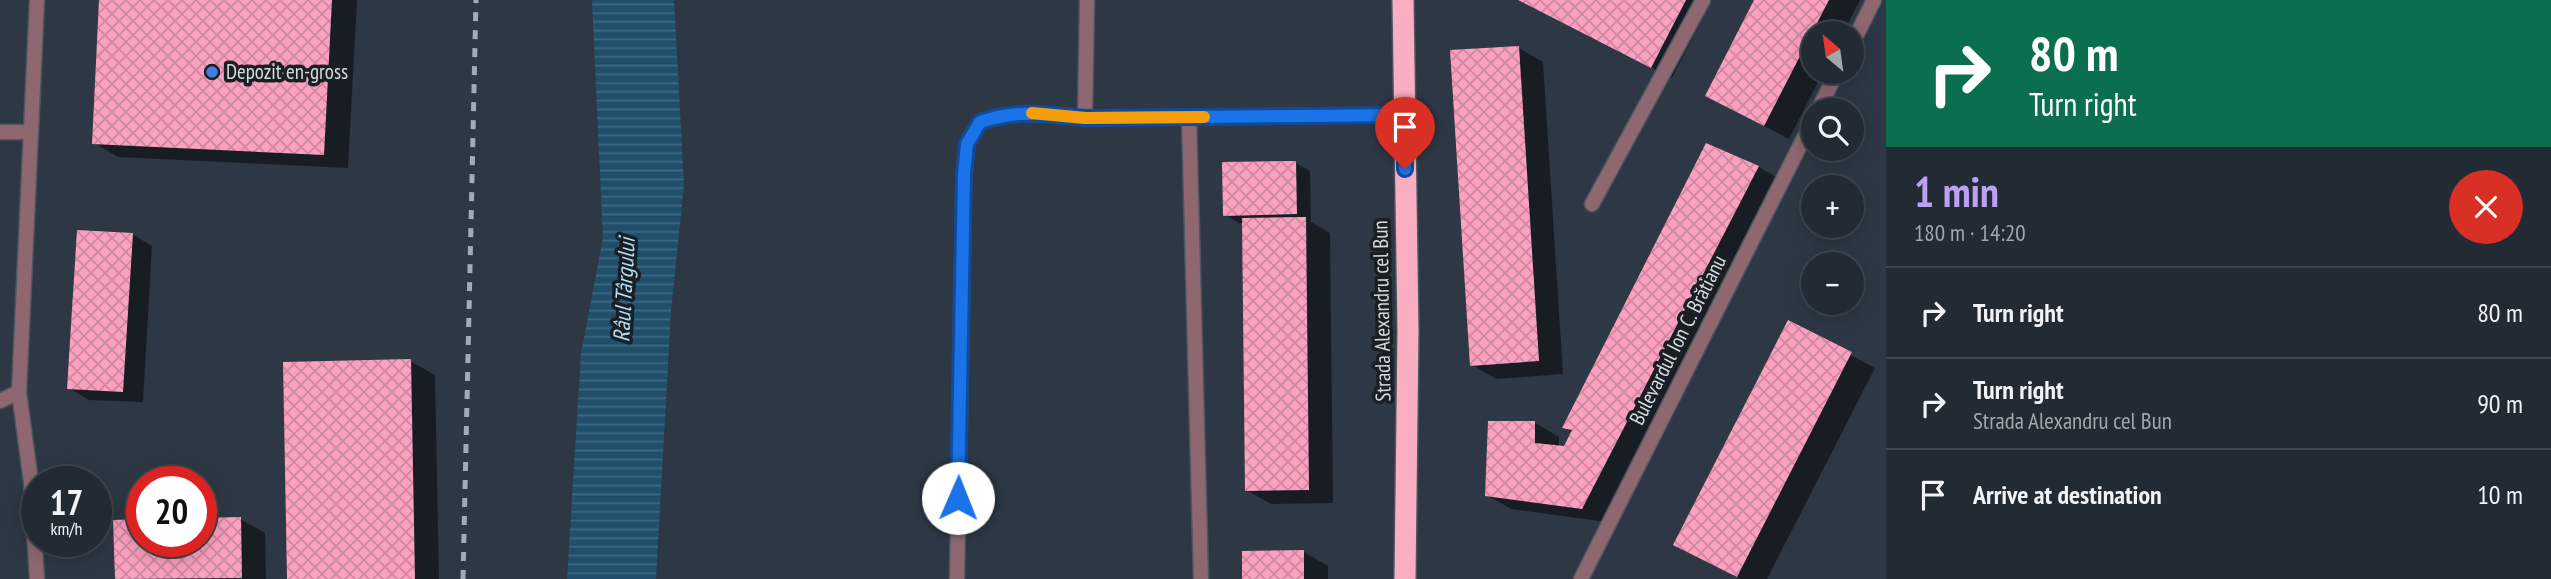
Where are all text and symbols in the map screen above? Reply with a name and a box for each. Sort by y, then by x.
north arrow [1801,21,1864,84]
map controls [1801,21,1864,315]
text: 80 m [2029,21,2118,85]
icon: right [1914,28,2005,119]
place label: Depozit en-gross [226,58,348,85]
marker: Depozit en-gross [204,64,220,80]
text: Turn right [2029,83,2137,125]
pin [1375,97,1435,169]
button: search [1801,98,1864,161]
icon: arrive [1386,108,1424,146]
text: 1 min [1914,164,1999,219]
button: close [2449,170,2523,244]
button: + [1801,175,1864,238]
text: 180 m · 14:20 [1914,218,2026,247]
street label: Strada Alexandru cel Bun [1366,220,1397,402]
water label: Râul Târgului [606,234,641,343]
street label: Bulevardul Ion C. Brătianu [1623,250,1732,429]
button: − [1801,252,1864,315]
icon: right [1914,294,1952,332]
text: Turn right [1973,296,2064,329]
text: 80 m [2477,296,2523,329]
text: Turn right [1973,373,2064,406]
icon: right [1914,385,1952,423]
text: 90 m [2477,387,2523,420]
text: Strada Alexandru cel Bun [1973,406,2172,435]
position arrow [921,461,995,535]
speed limit sign: 20 [126,466,217,557]
icon: arrive [1914,476,1952,514]
text: Arrive at destination [1973,478,2162,511]
text: 10 m [2477,478,2523,511]
text: 17 [50,479,83,525]
text: km/h [51,517,82,540]

